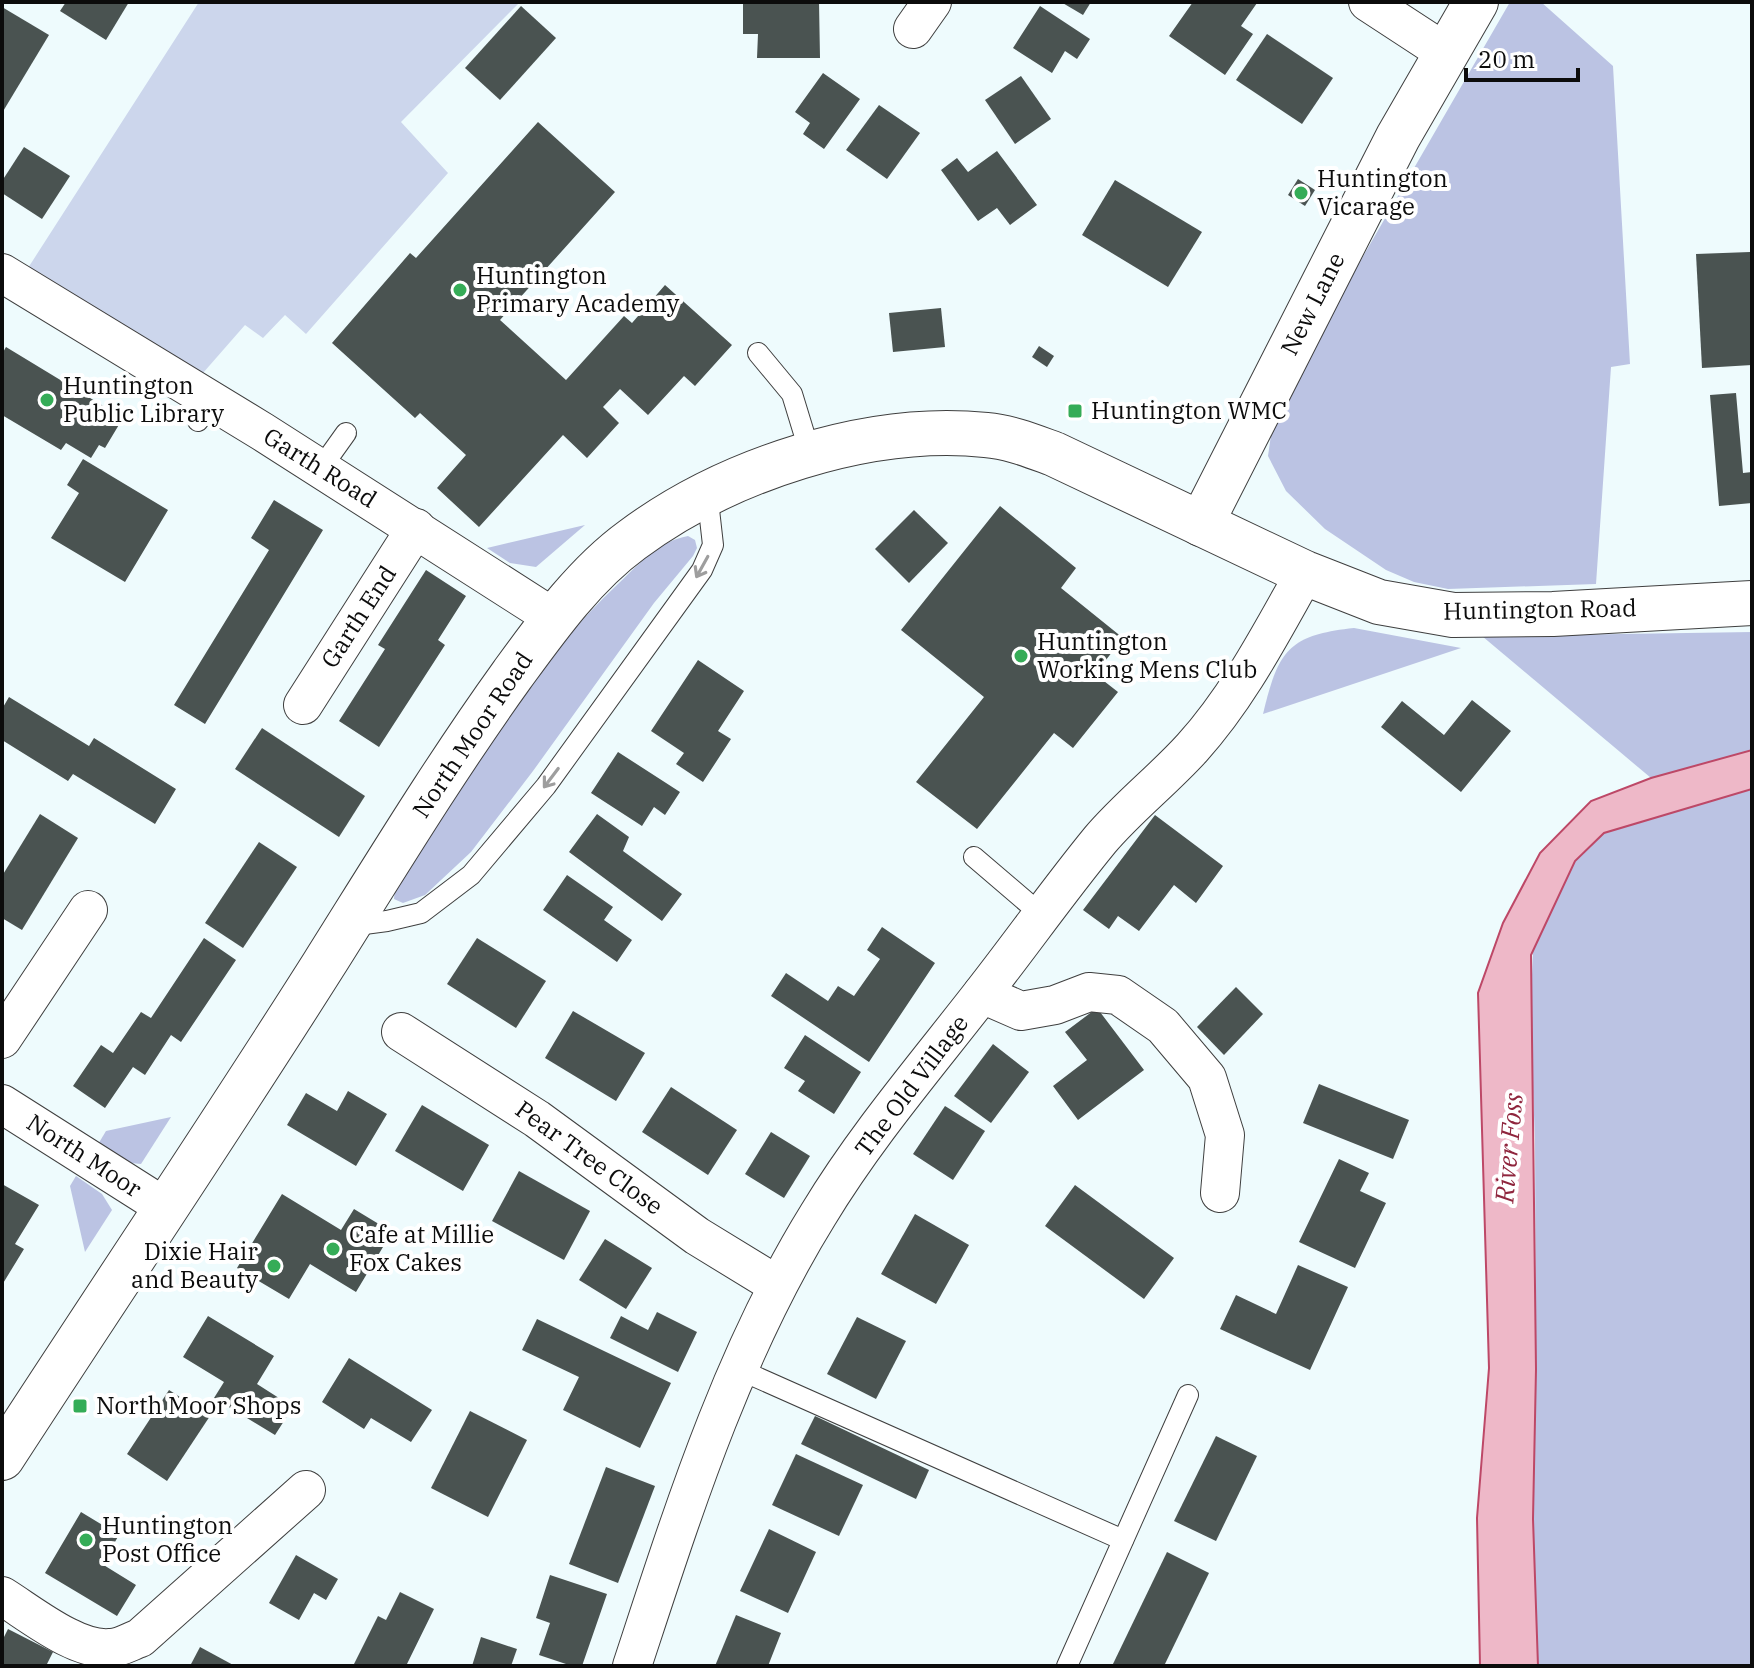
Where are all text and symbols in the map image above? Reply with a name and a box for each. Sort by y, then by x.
scale bar [1466,32,1578,82]
text: 20 m [1478,43,1535,75]
place label: Huntington Vicarage [1317,162,1448,222]
marker: Huntington Vicarage [1292,184,1310,202]
street label: New Lane [1273,247,1352,360]
place label: Huntington Primary Academy [476,259,679,319]
marker: Huntington Primary Academy [451,281,469,299]
place label: Huntington Public Library [63,369,224,429]
marker: Huntington Public Library [38,391,56,409]
place label: Huntington WMC [1091,394,1287,426]
marker: Huntington WMC [1066,402,1084,420]
street label: Garth Road [258,420,383,515]
one-way arrow [694,555,710,578]
street label: Garth End [313,559,403,674]
street label: Huntington Road [1443,591,1637,627]
place label: Huntington Working Mens Club [1037,625,1257,685]
street label: North Moor Road [405,645,540,824]
marker: Huntington Working Mens Club [1012,647,1030,665]
one-way arrow [543,767,560,789]
street label: The Old Village [847,1008,975,1163]
water label: River Foss [1486,1091,1530,1205]
street label: Pear Tree Close [509,1093,670,1222]
street label: North Moor [21,1106,148,1204]
place label: Cafe at Millie Fox Cakes [349,1218,494,1278]
place label: Dixie Hair and Beauty [131,1235,258,1295]
marker: Cafe at Millie Fox Cakes [324,1240,342,1258]
marker: Dixie Hair and Beauty [265,1257,283,1275]
place label: North Moor Shops [96,1389,301,1421]
marker: North Moor Shops [71,1397,89,1415]
place label: Huntington Post Office [102,1509,233,1569]
marker: Huntington Post Office [77,1531,95,1549]

